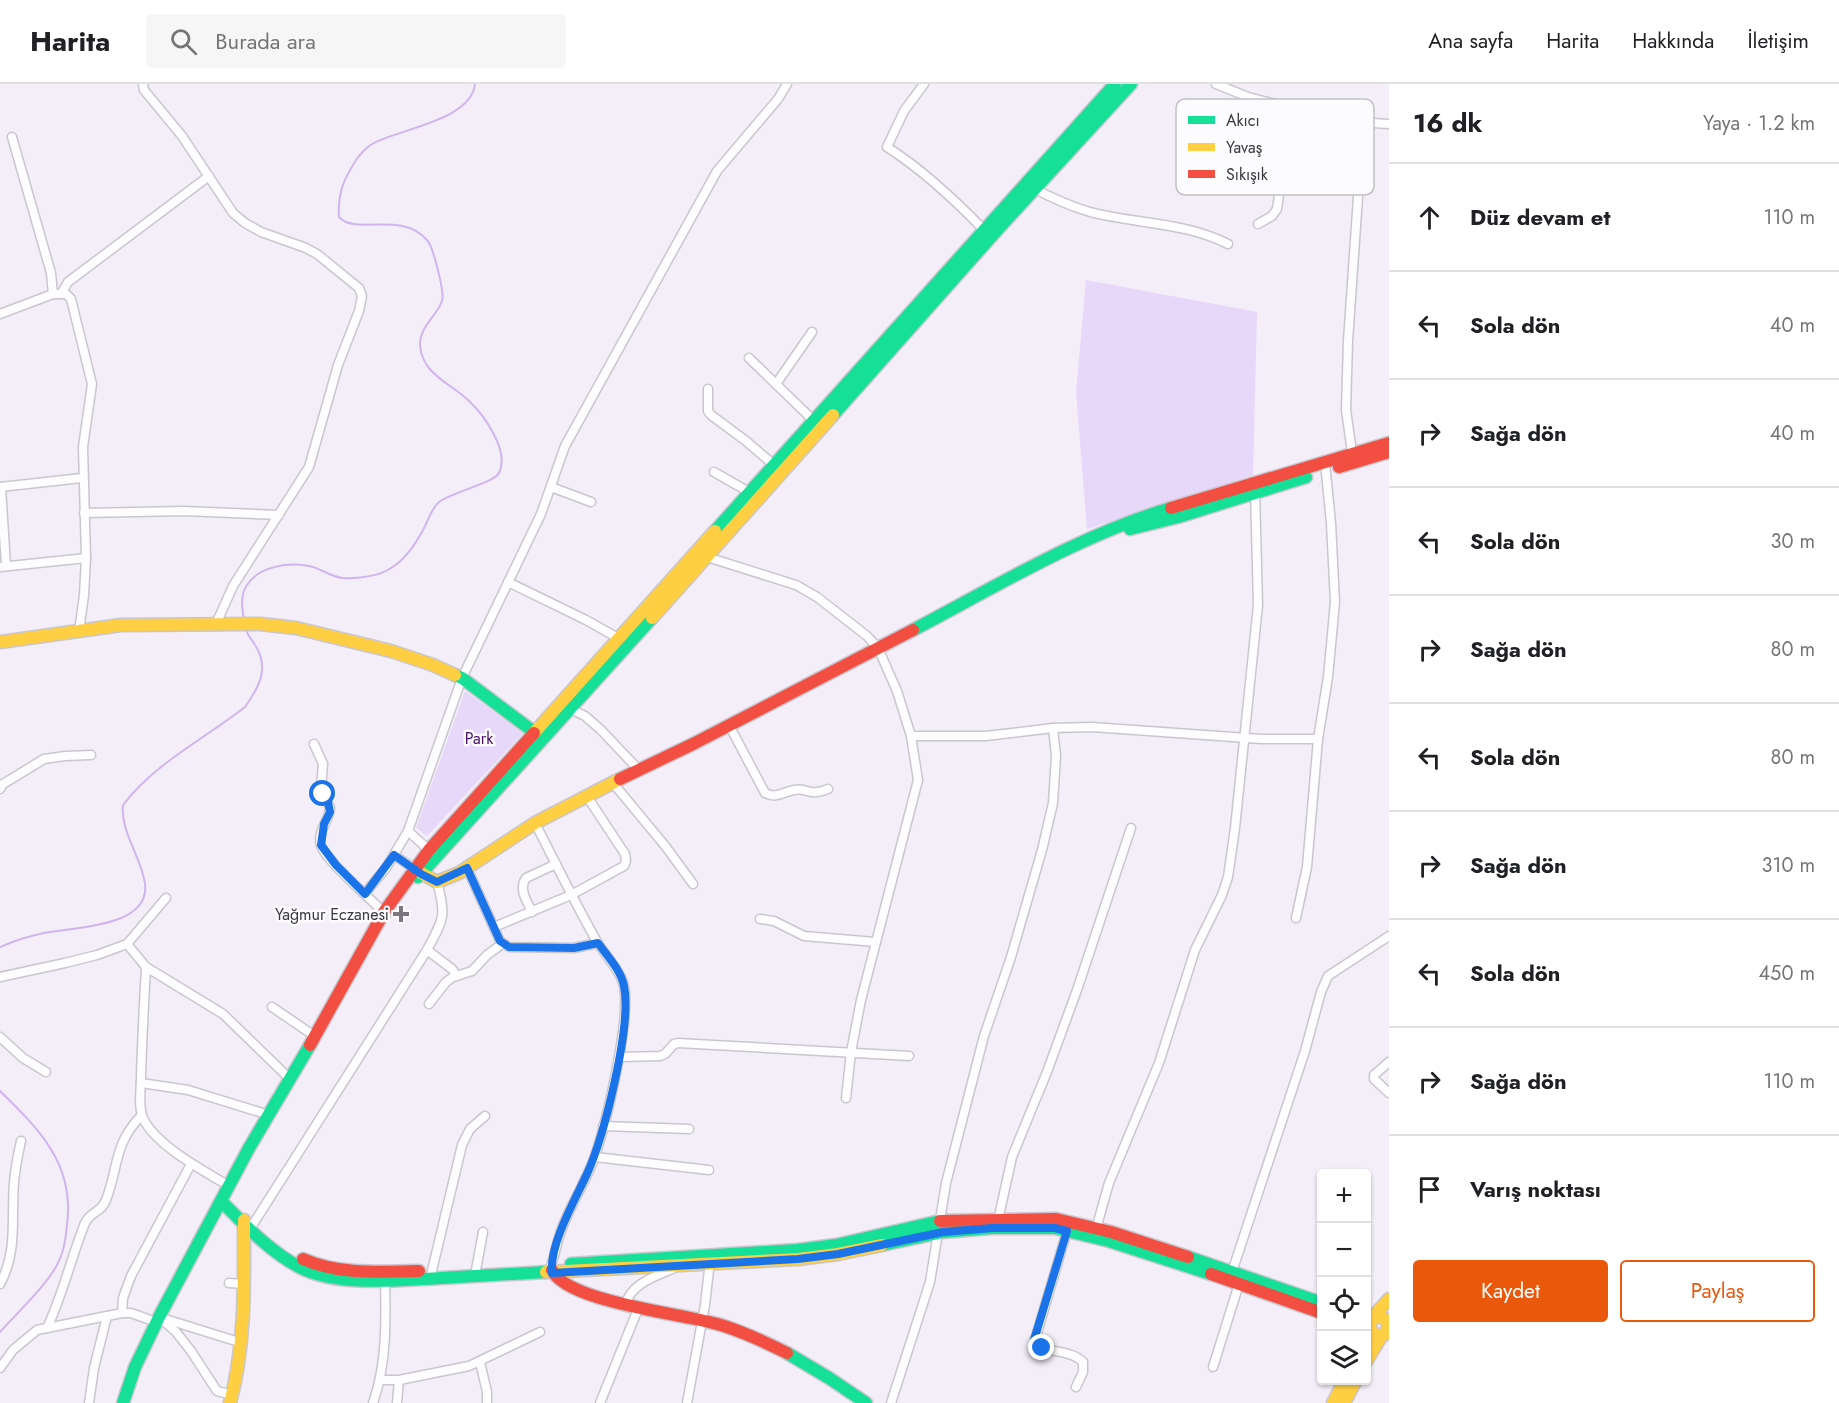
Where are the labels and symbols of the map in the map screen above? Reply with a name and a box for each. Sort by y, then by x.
legend [1176,99,1374,195]
text: Akıcı [1226,109,1260,132]
text: Yavaş [1226,136,1262,159]
text: Sıkışık [1226,163,1269,186]
park label: Park [465,727,494,750]
route start [309,780,335,806]
place label: Yağmur Eczanesi [275,903,389,926]
marker: Yağmur Eczanesi [394,907,408,921]
route end [1028,1334,1054,1360]

